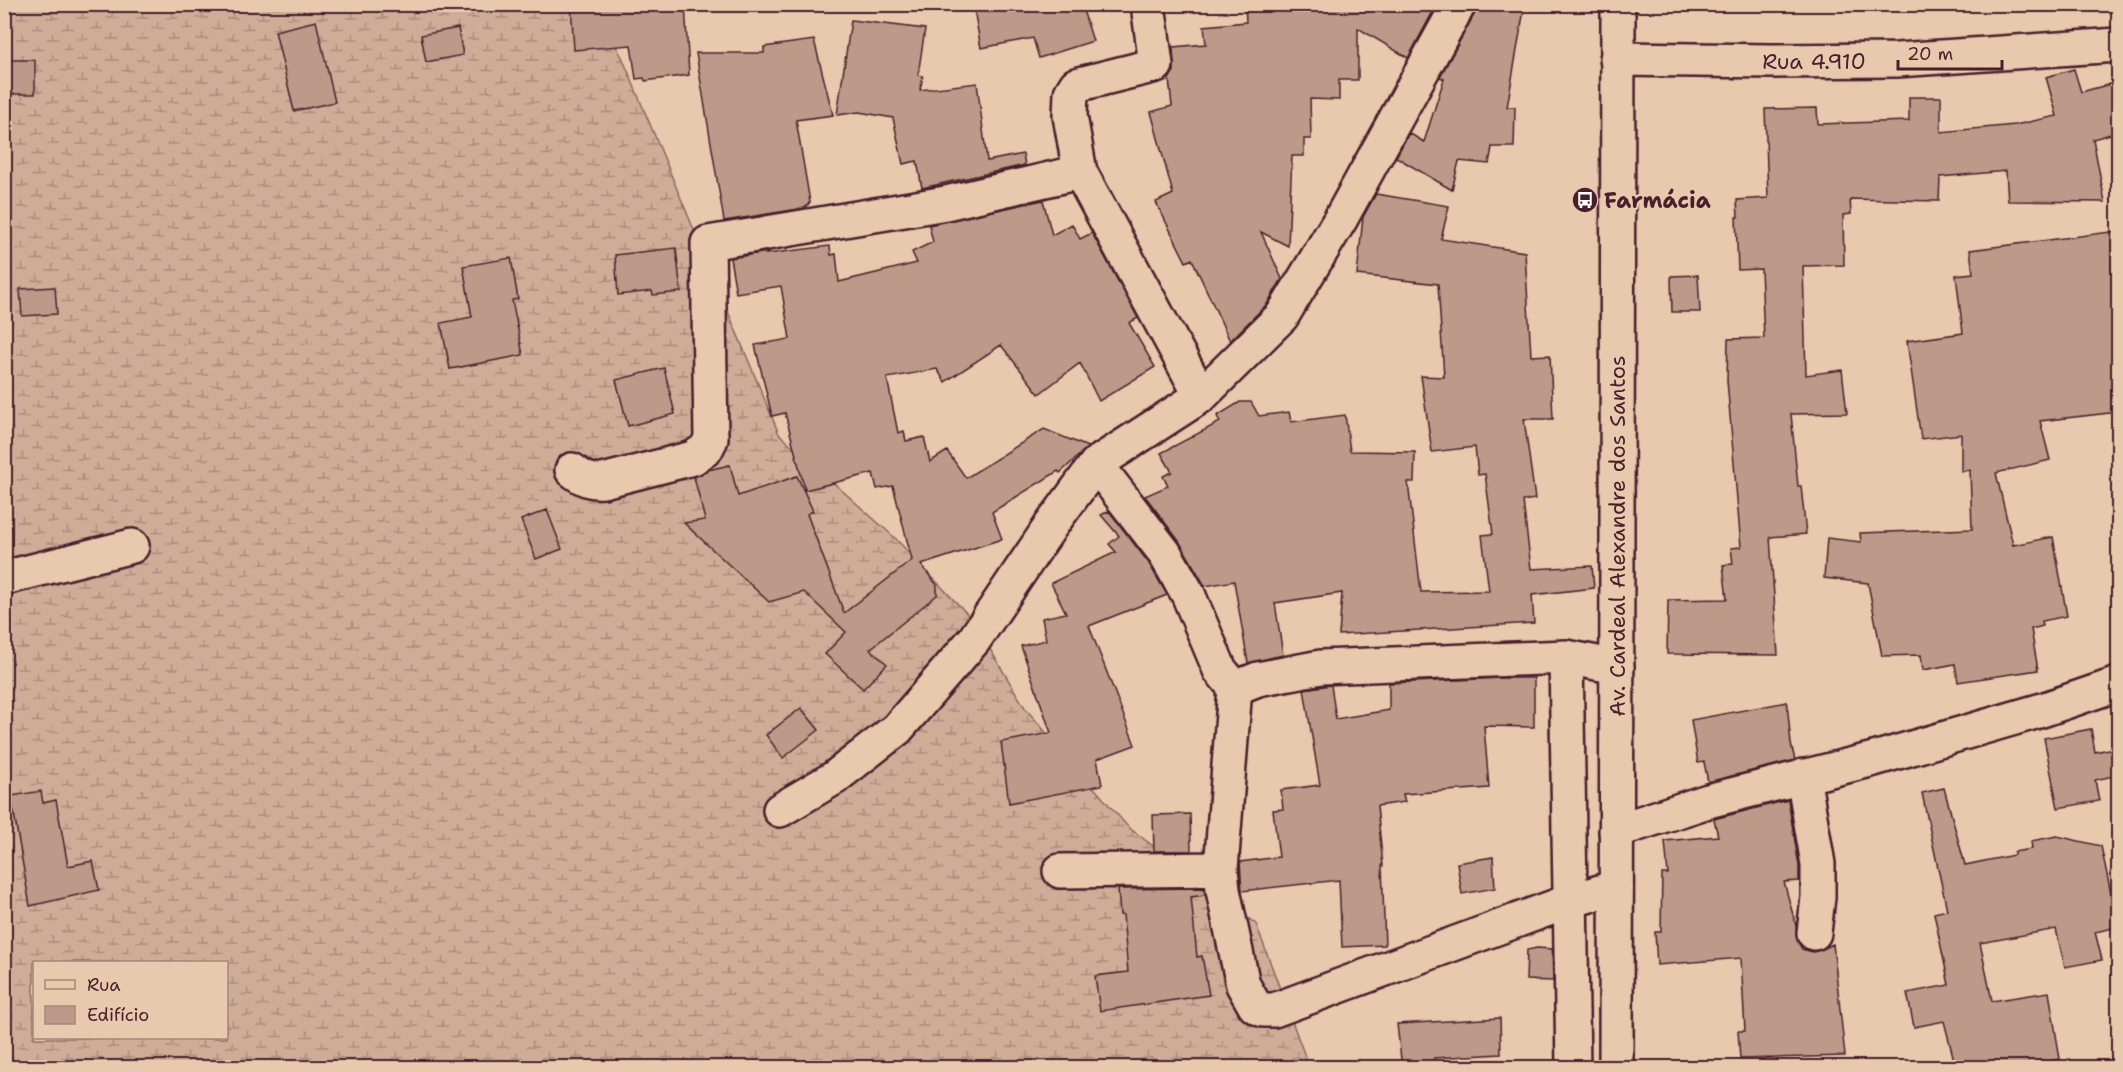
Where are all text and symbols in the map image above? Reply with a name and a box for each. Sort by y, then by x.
scale bar [1898,33,2002,71]
text: 20 m [1907,42,1953,66]
street label: Rua 4.910 [1762,47,1866,76]
bus stop icon: Farmácia [1570,185,1600,215]
place label: Farmácia [1604,186,1711,215]
street label: Av. Cardeal Alexandre dos Santos [1603,355,1632,717]
legend [33,961,228,1039]
text: Rua [87,973,120,997]
text: Edifício [87,1003,149,1027]

